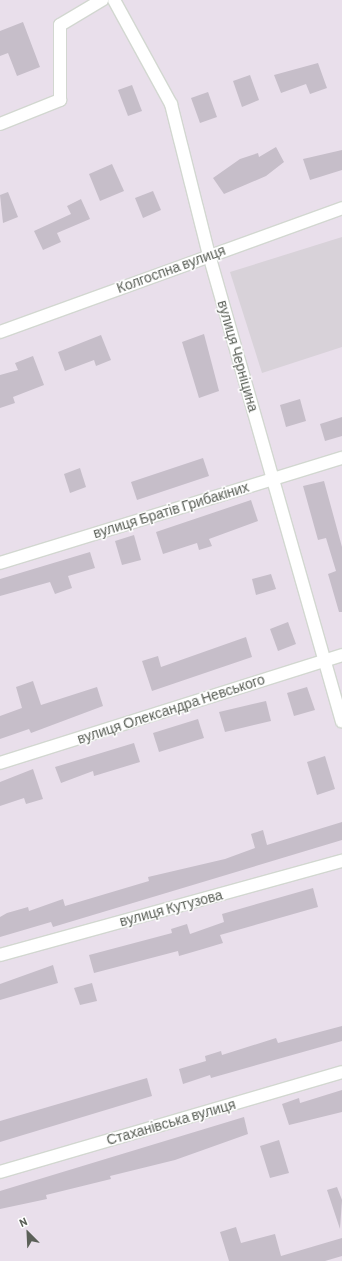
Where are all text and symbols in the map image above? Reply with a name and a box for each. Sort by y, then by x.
street label: Колгоспна вулиця [114,241,228,297]
street label: вулиця Черніцина [214,298,262,414]
street label: вулиця Братів Грибакіних [91,478,251,542]
street label: вулиця Олександра Невського [75,671,267,747]
street label: вулиця Кутузова [118,886,224,930]
street label: Стаханівська вулиця [104,1096,238,1148]
north arrow [8,1213,48,1253]
text: N [17,1214,29,1229]

